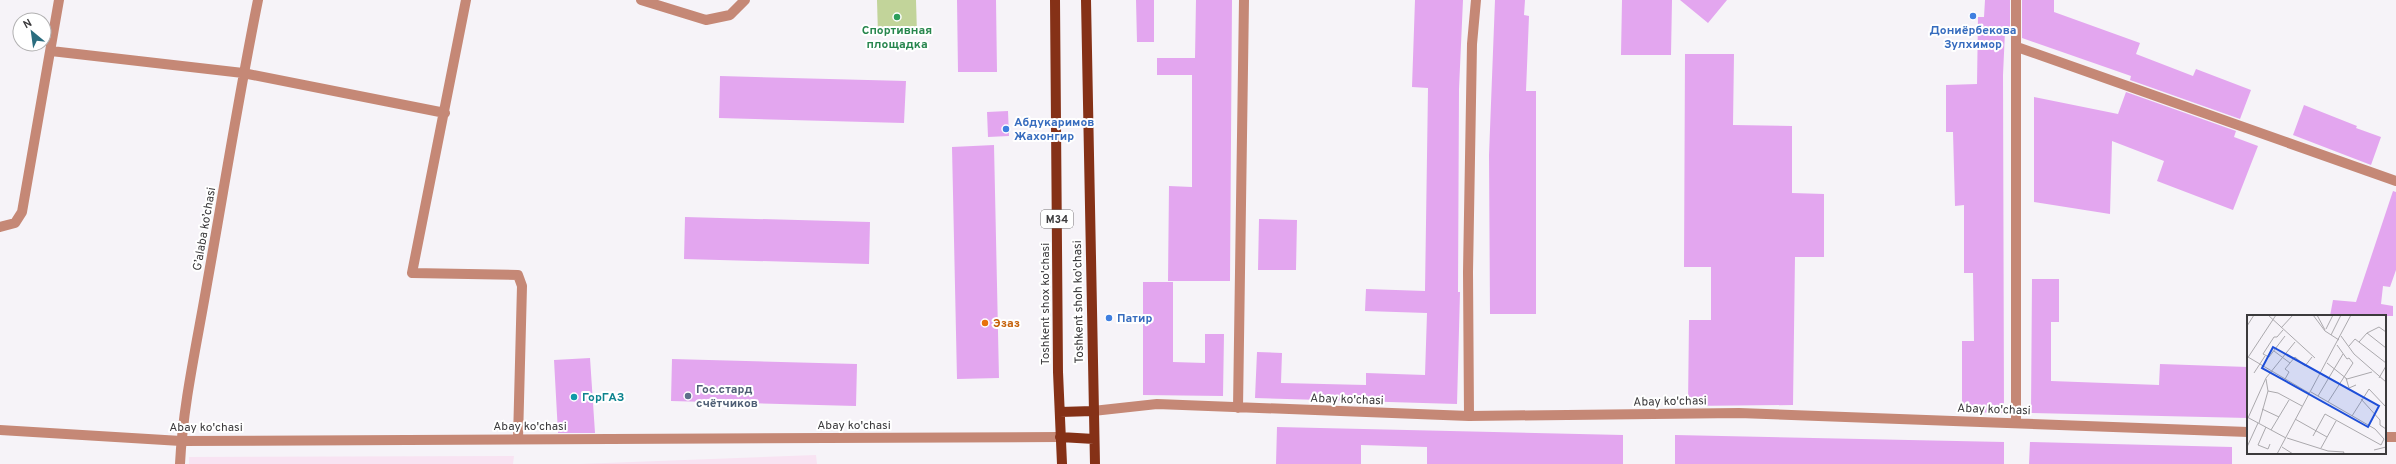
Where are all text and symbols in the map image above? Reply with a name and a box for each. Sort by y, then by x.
marker: Дониёрбекова Зулхимор [1968,11,1978,21]
north arrow [12,12,52,52]
marker: Спортивная площадка [892,12,902,22]
text: N [21,16,34,32]
place label: Спортивная площадка [862,23,932,53]
place label: Дониёрбекова Зулхимор [1929,23,2017,53]
place label: Абдукаримов Жахонгир [1014,115,1094,145]
marker: Абдукаримов Жахонгир [1001,124,1011,134]
street label: G’alaba ko’chasi [190,186,220,272]
road number: M34 [1041,210,1073,228]
street label: Toshkent shoh ko'chasi [1070,240,1088,364]
street label: Toshkent shox ko'chasi [1038,243,1054,365]
place label: Патир [1117,311,1152,327]
marker: Патир [1104,313,1114,323]
inset map [2247,315,2386,454]
place label: Эзаз [993,316,1020,332]
marker: Эзаз [980,318,990,328]
place label: Гос.стард счётчиков [696,382,758,412]
place label: ГорГАЗ [582,390,624,406]
marker: Гос.стард счётчиков [683,391,693,401]
street label: Abay ko'chasi [1310,391,1384,409]
marker: ГорГАЗ [569,392,579,402]
street label: Abay ko'chasi [1633,393,1707,411]
street label: Abay ko'chasi [1957,401,2031,419]
street label: Abay ko'chasi [817,418,891,434]
street label: Abay ko'chasi [493,419,567,435]
street label: Abay ko'chasi [169,420,243,436]

